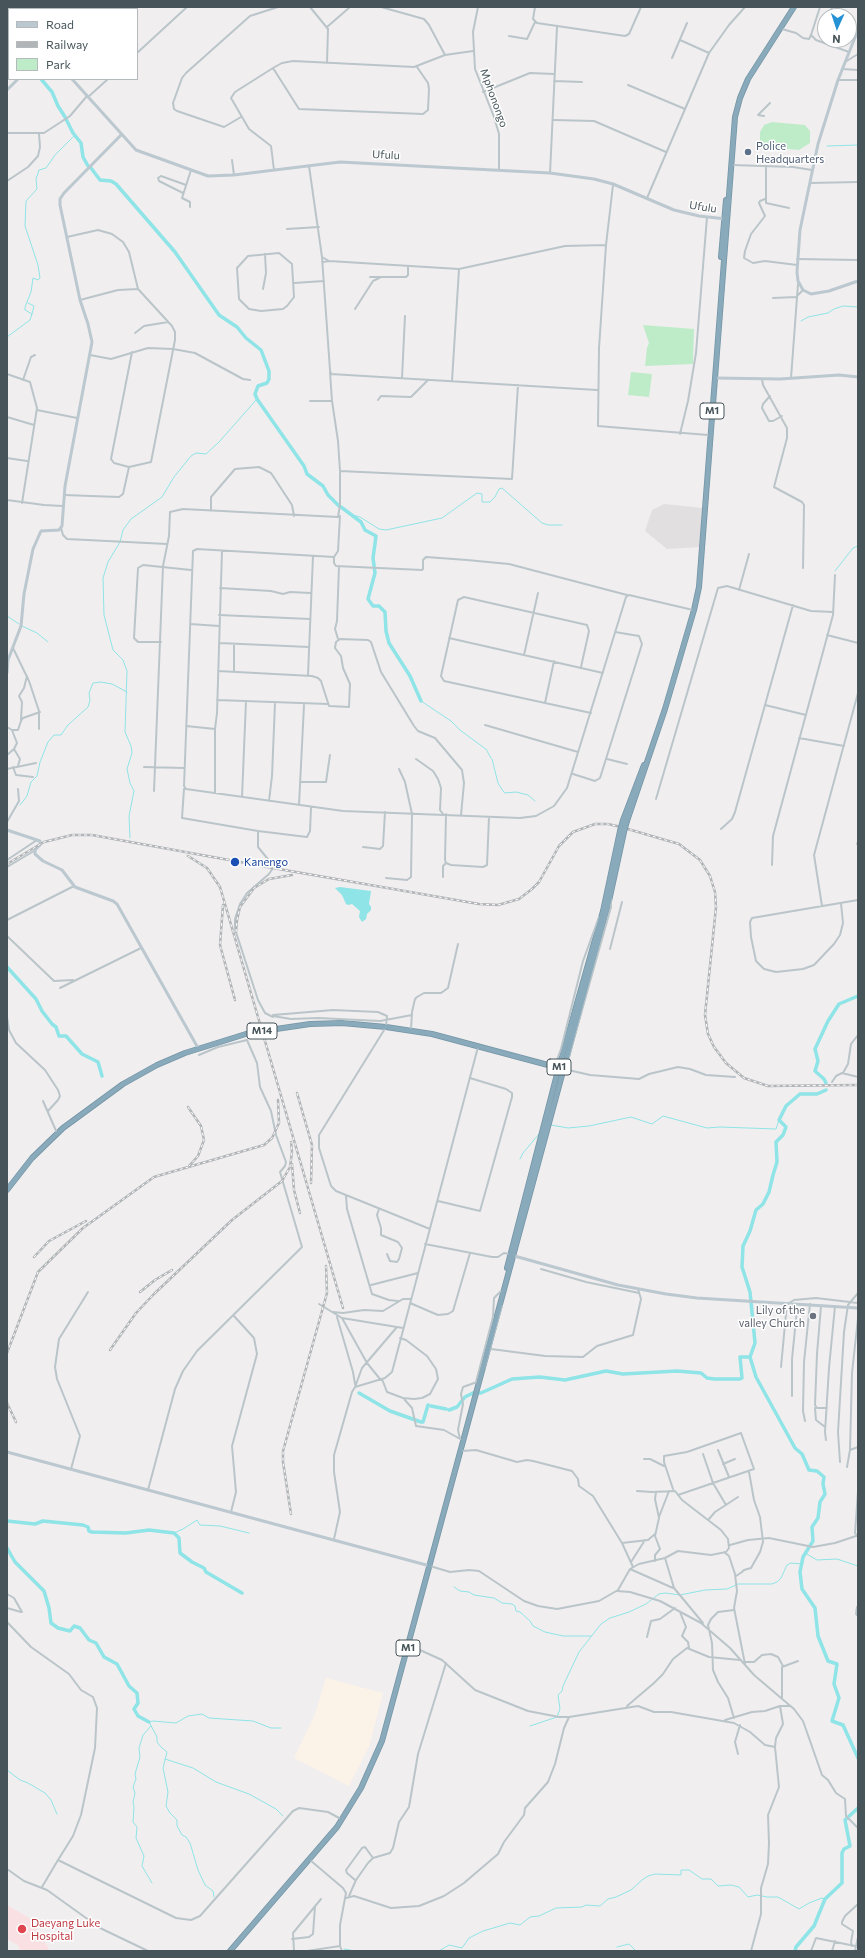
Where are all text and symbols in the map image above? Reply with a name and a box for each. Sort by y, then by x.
legend [8,8,138,80]
north arrow [817,8,857,48]
text: Road [46,17,74,31]
text: N [832,33,841,46]
text: Railway [46,37,88,51]
text: Park [46,57,71,71]
street label: Mphonongo [477,67,511,129]
place label: Police Headquarters [756,139,824,165]
marker: Police Headquarters [743,147,753,157]
street label: Ufulu [372,148,400,162]
street label: Ufulu [688,198,718,216]
road number: M1 [700,403,724,419]
place label: Kanengo [244,855,288,869]
marker: Kanengo [229,856,241,868]
road number: M14 [247,1023,277,1039]
road number: M1 [547,1059,571,1075]
place label: Lily of the valley Church [739,1303,805,1329]
marker: Lily of the valley Church [808,1311,818,1321]
road number: M1 [396,1640,420,1656]
place label: Daeyang Luke Hospital [31,1916,100,1942]
marker: Daeyang Luke Hospital [16,1923,28,1935]

